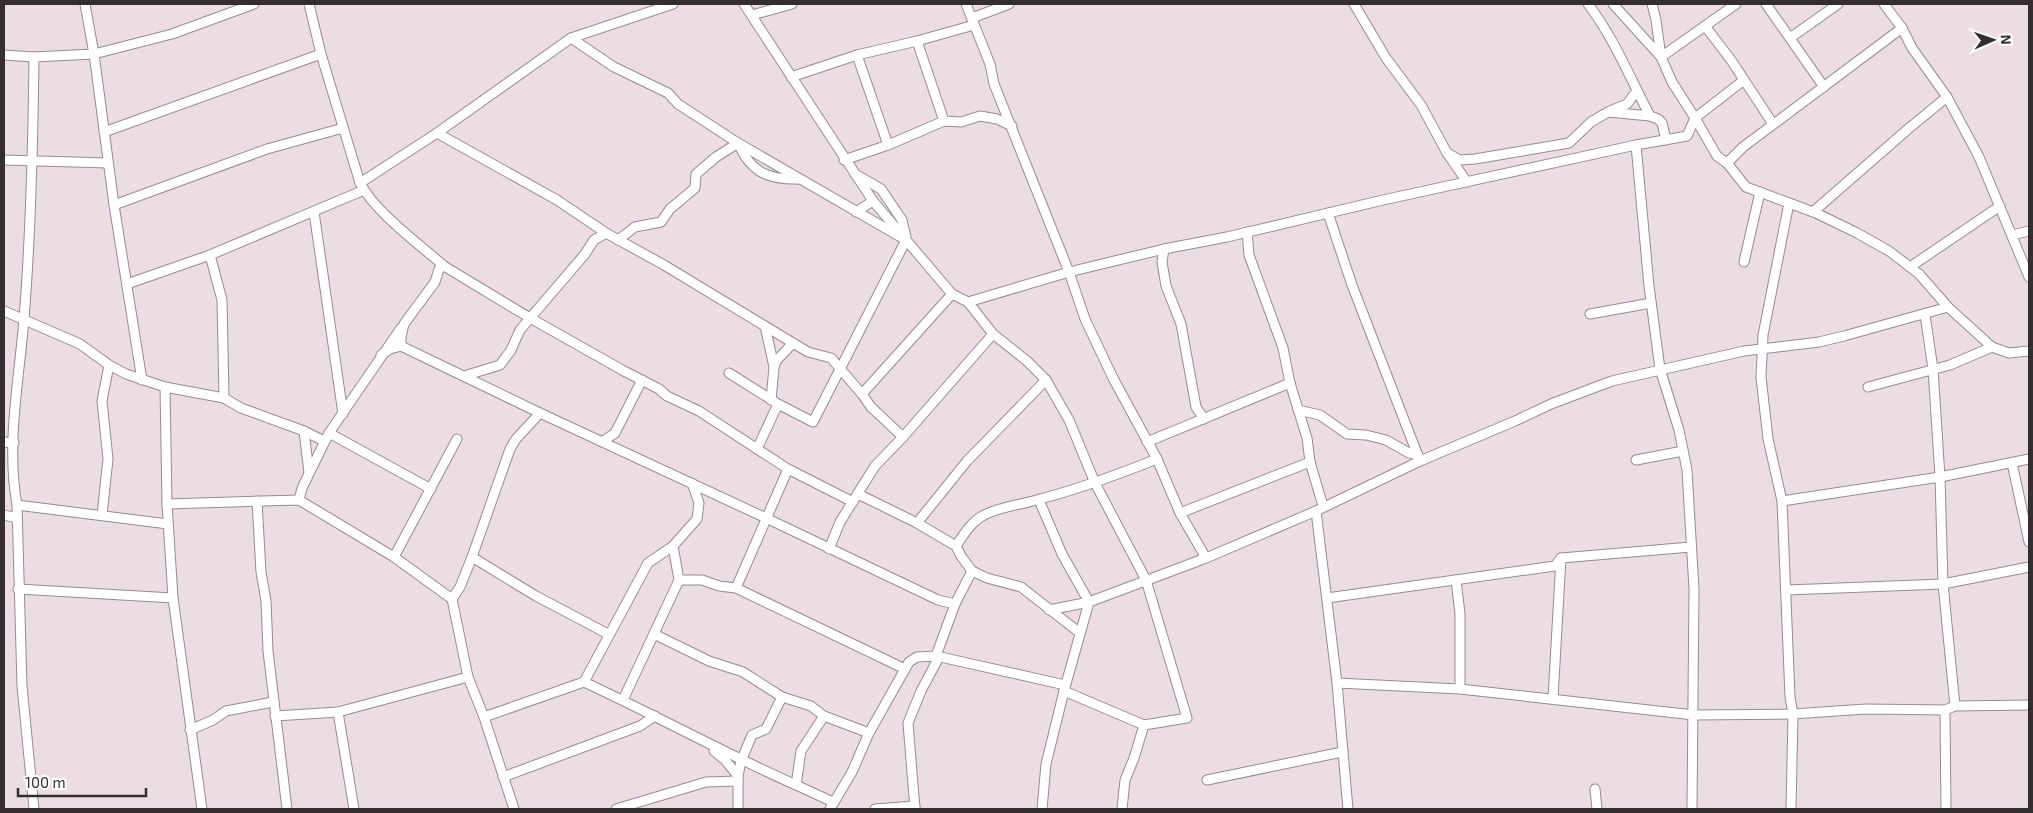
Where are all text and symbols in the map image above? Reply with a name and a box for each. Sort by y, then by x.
north arrow [1968,15,2018,65]
text: N [1998,34,2015,45]
scale bar [18,766,145,798]
text: 100 m [25,773,66,791]

